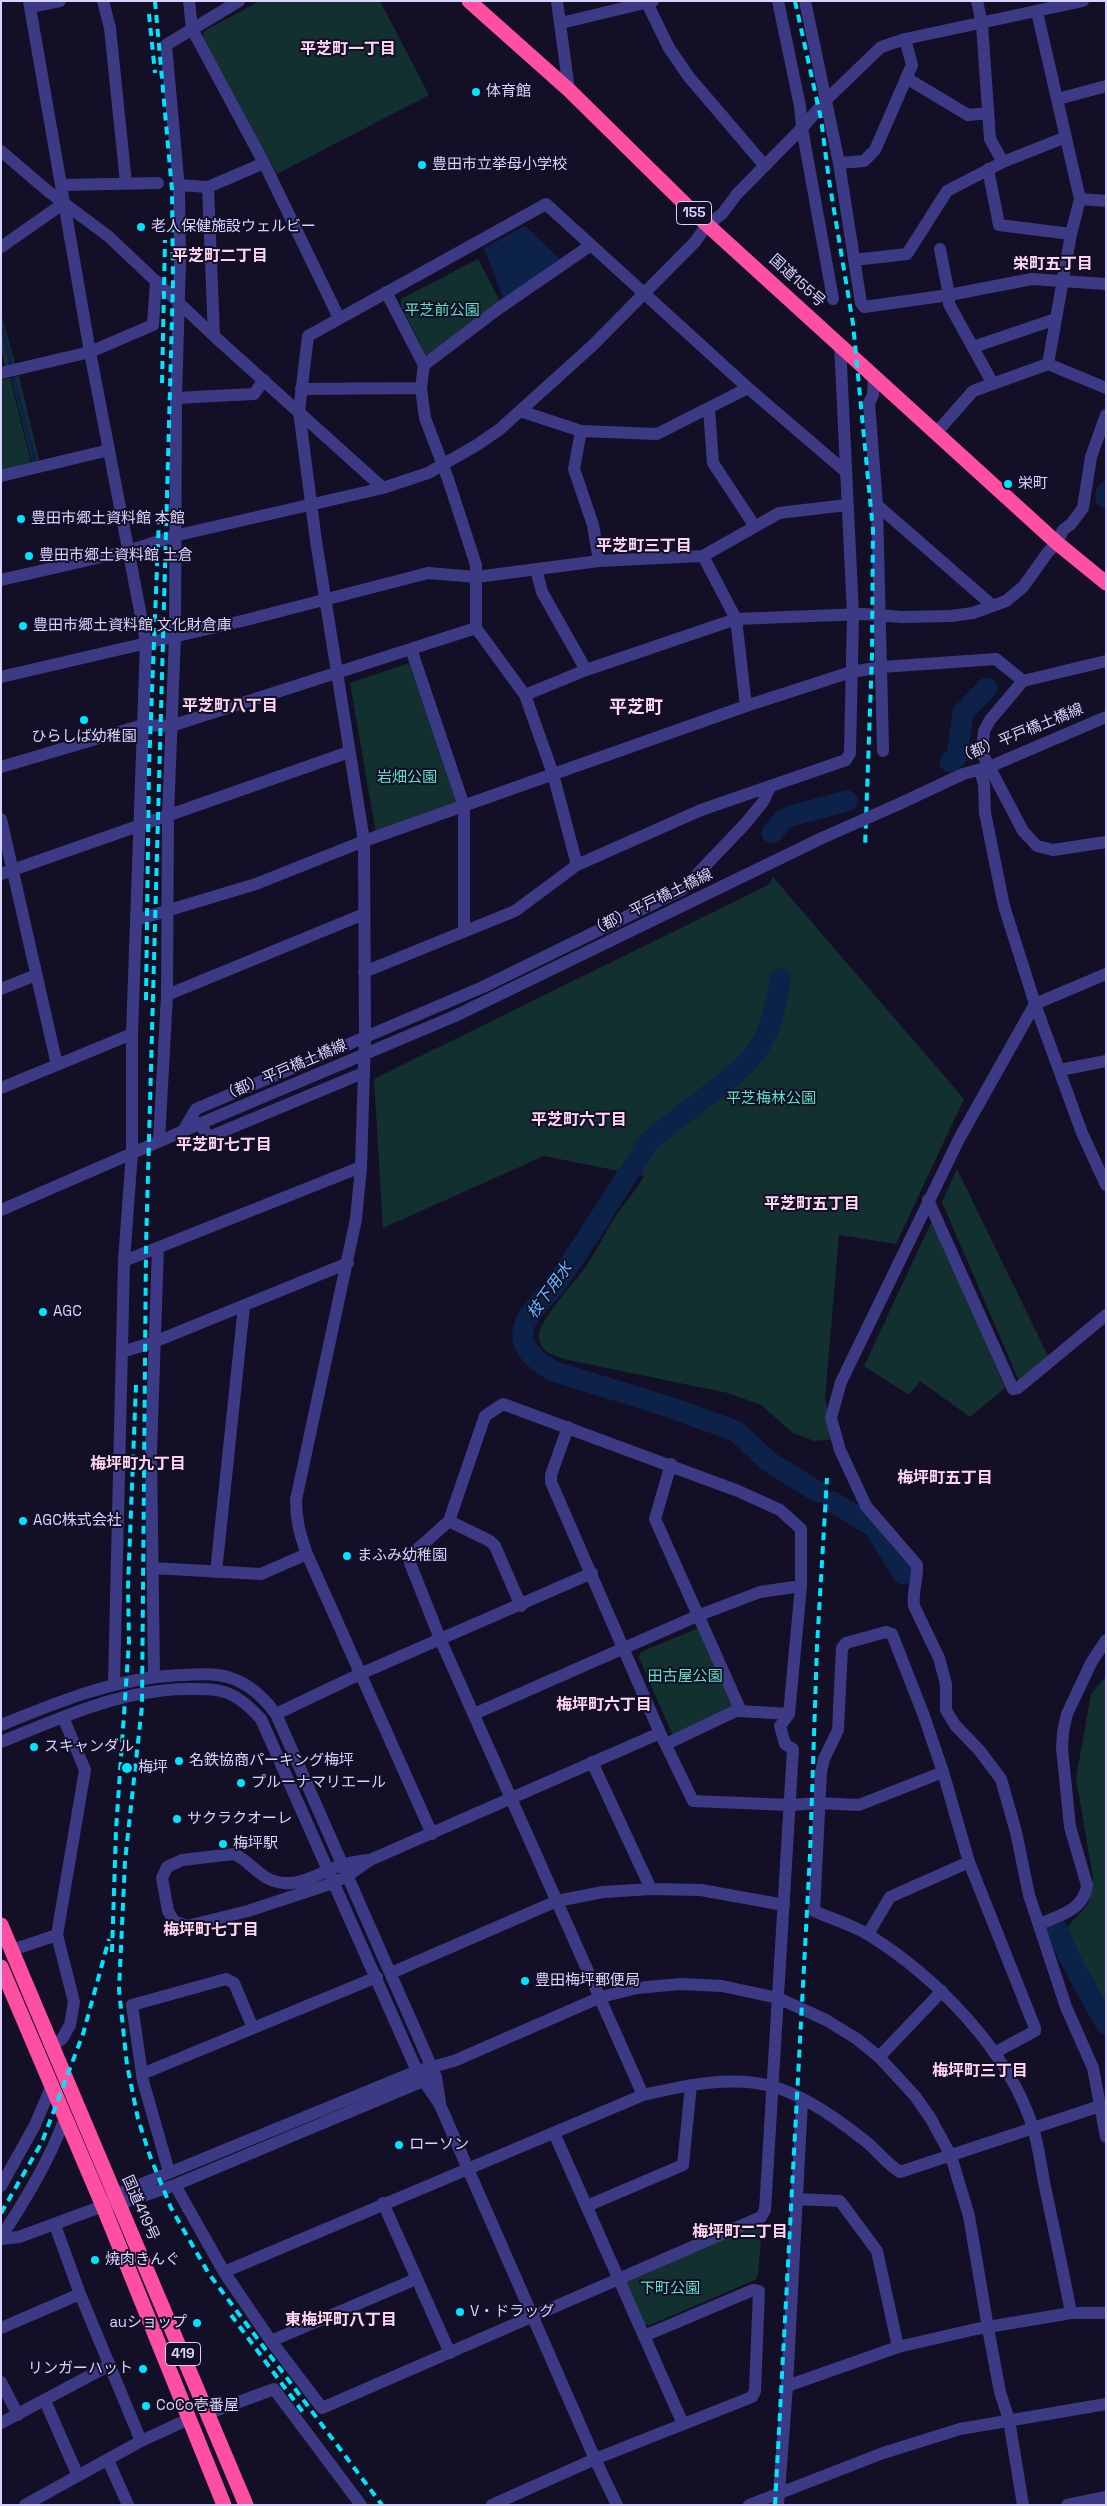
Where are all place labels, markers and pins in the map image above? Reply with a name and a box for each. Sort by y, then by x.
place label: 体育館 [486,83,531,101]
marker: 体育館 [470,86,482,98]
place label: 豊田市立挙母小学校 [432,156,567,174]
marker: 豊田市立挙母小学校 [416,159,428,171]
place label: 老人保健施設ウェルビー [151,218,316,236]
marker: 老人保健施設ウェルビー [135,221,147,233]
place label: 栄町 [1018,475,1048,493]
marker: 栄町 [1002,478,1014,490]
place label: 豊田市郷土資料館 本館 [31,510,185,528]
marker: 豊田市郷土資料館 本館 [15,513,27,525]
place label: 豊田市郷土資料館 土倉 [39,547,193,565]
marker: 豊田市郷土資料館 土倉 [23,550,35,562]
place label: 豊田市郷土資料館 文化財倉庫 [33,617,232,635]
marker: 豊田市郷土資料館 文化財倉庫 [17,620,29,632]
marker: ひらしば幼稚園 [78,714,90,726]
place label: ひらしば幼稚園 [32,728,136,746]
place label: AGC [53,1303,82,1321]
marker: AGC [37,1306,49,1318]
place label: AGC株式会社 [33,1512,122,1530]
marker: AGC株式会社 [17,1515,29,1527]
place label: まふみ幼稚園 [357,1547,447,1565]
marker: まふみ幼稚園 [341,1550,353,1562]
place label: スキャンダル [44,1738,134,1756]
marker: スキャンダル [28,1741,40,1753]
place label: 名鉄協商パーキング梅坪 [189,1752,354,1770]
marker: 名鉄協商パーキング梅坪 [173,1755,185,1767]
place label: 梅坪 [138,1759,168,1777]
marker: 梅坪 [120,1761,134,1775]
place label: プルーナマリエール [251,1774,386,1792]
marker: プルーナマリエール [235,1777,247,1789]
place label: サクラクオーレ [187,1810,292,1828]
marker: サクラクオーレ [171,1813,183,1825]
place label: 梅坪駅 [233,1835,278,1853]
marker: 梅坪駅 [217,1838,229,1850]
place label: 豊田梅坪郵便局 [535,1972,640,1990]
marker: 豊田梅坪郵便局 [519,1975,531,1987]
place label: ローソン [409,2136,469,2154]
marker: ローソン [393,2139,405,2151]
place label: 焼肉きんぐ [105,2251,180,2269]
marker: 焼肉きんぐ [89,2254,101,2266]
place label: V・ドラッグ [470,2303,554,2321]
marker: V・ドラッグ [454,2306,466,2318]
place label: auショップ [109,2314,187,2332]
marker: auショップ [191,2317,203,2329]
place label: リンガーハット [28,2360,133,2378]
marker: リンガーハット [137,2363,149,2375]
place label: CoCo壱番屋 [156,2397,239,2415]
marker: CoCo壱番屋 [140,2400,152,2412]

